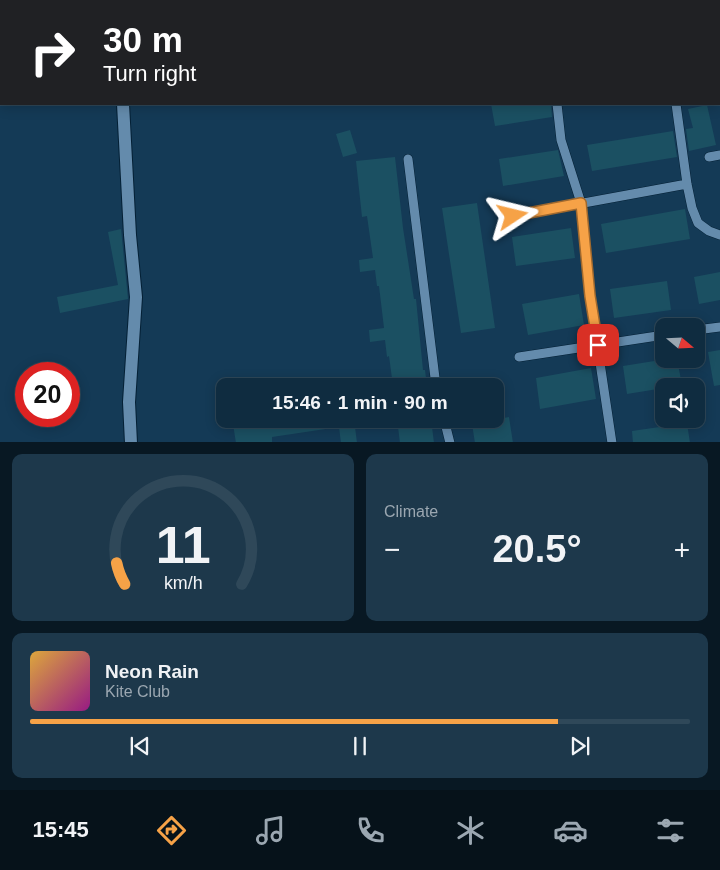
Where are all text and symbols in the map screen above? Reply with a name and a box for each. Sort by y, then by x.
icon: right [20,20,85,85]
text: 30 m [103,20,183,59]
text: Turn right [103,61,196,86]
position arrow [486,189,538,241]
north arrow [655,318,705,368]
map controls [655,318,705,428]
pin [577,324,619,366]
icon: arrive [584,331,612,359]
speed limit sign: 20 [15,362,80,427]
button: sound [655,378,705,428]
text: 15:46 · 1 min · 90 m [272,392,448,413]
text: Climate [384,503,438,520]
text: 11 [156,516,210,574]
text: 20.5° [492,528,582,570]
text: − [384,534,400,565]
text: + [674,534,690,565]
text: km/h [164,573,202,593]
text: Neon Rain [105,661,199,682]
text: Kite Club [105,683,170,700]
icon: previous [126,732,154,760]
icon: pause [346,732,374,760]
icon: next [566,732,594,760]
icon: directions [154,813,189,848]
icon: music [253,813,288,848]
icon: phone [353,813,388,848]
icon: climate [453,813,488,848]
icon: car [553,813,588,848]
icon: filters [653,813,688,848]
text: 15:45 [32,817,89,842]

